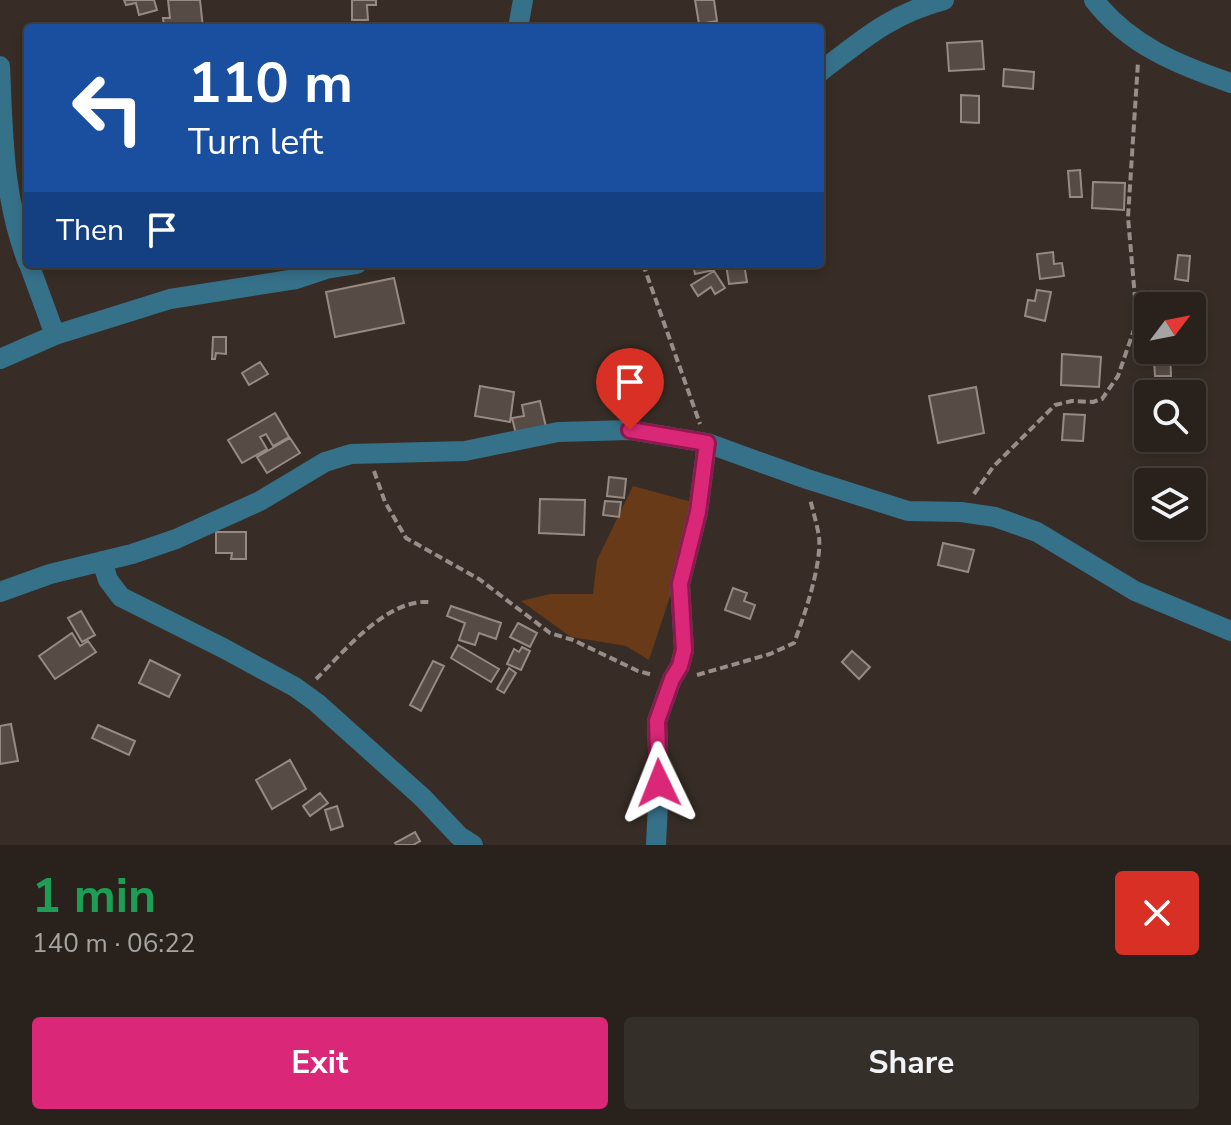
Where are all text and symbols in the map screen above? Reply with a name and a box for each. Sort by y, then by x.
text: 110 m [188,45,353,122]
icon: left [56,56,160,160]
text: Turn left [188,118,323,167]
icon: arrive [140,208,184,252]
text: Then [56,210,124,251]
north arrow [1134,292,1206,364]
map controls [1134,292,1206,540]
pin [596,348,664,430]
icon: arrive [608,360,652,404]
button: search [1134,380,1206,452]
button: layers [1134,468,1206,540]
position arrow [617,741,701,825]
text: 1 min [32,863,156,929]
button: close [1115,871,1199,955]
text: 140 m · 06:22 [32,926,195,961]
button: Exit [32,1017,608,1109]
button: Share [624,1017,1199,1109]

